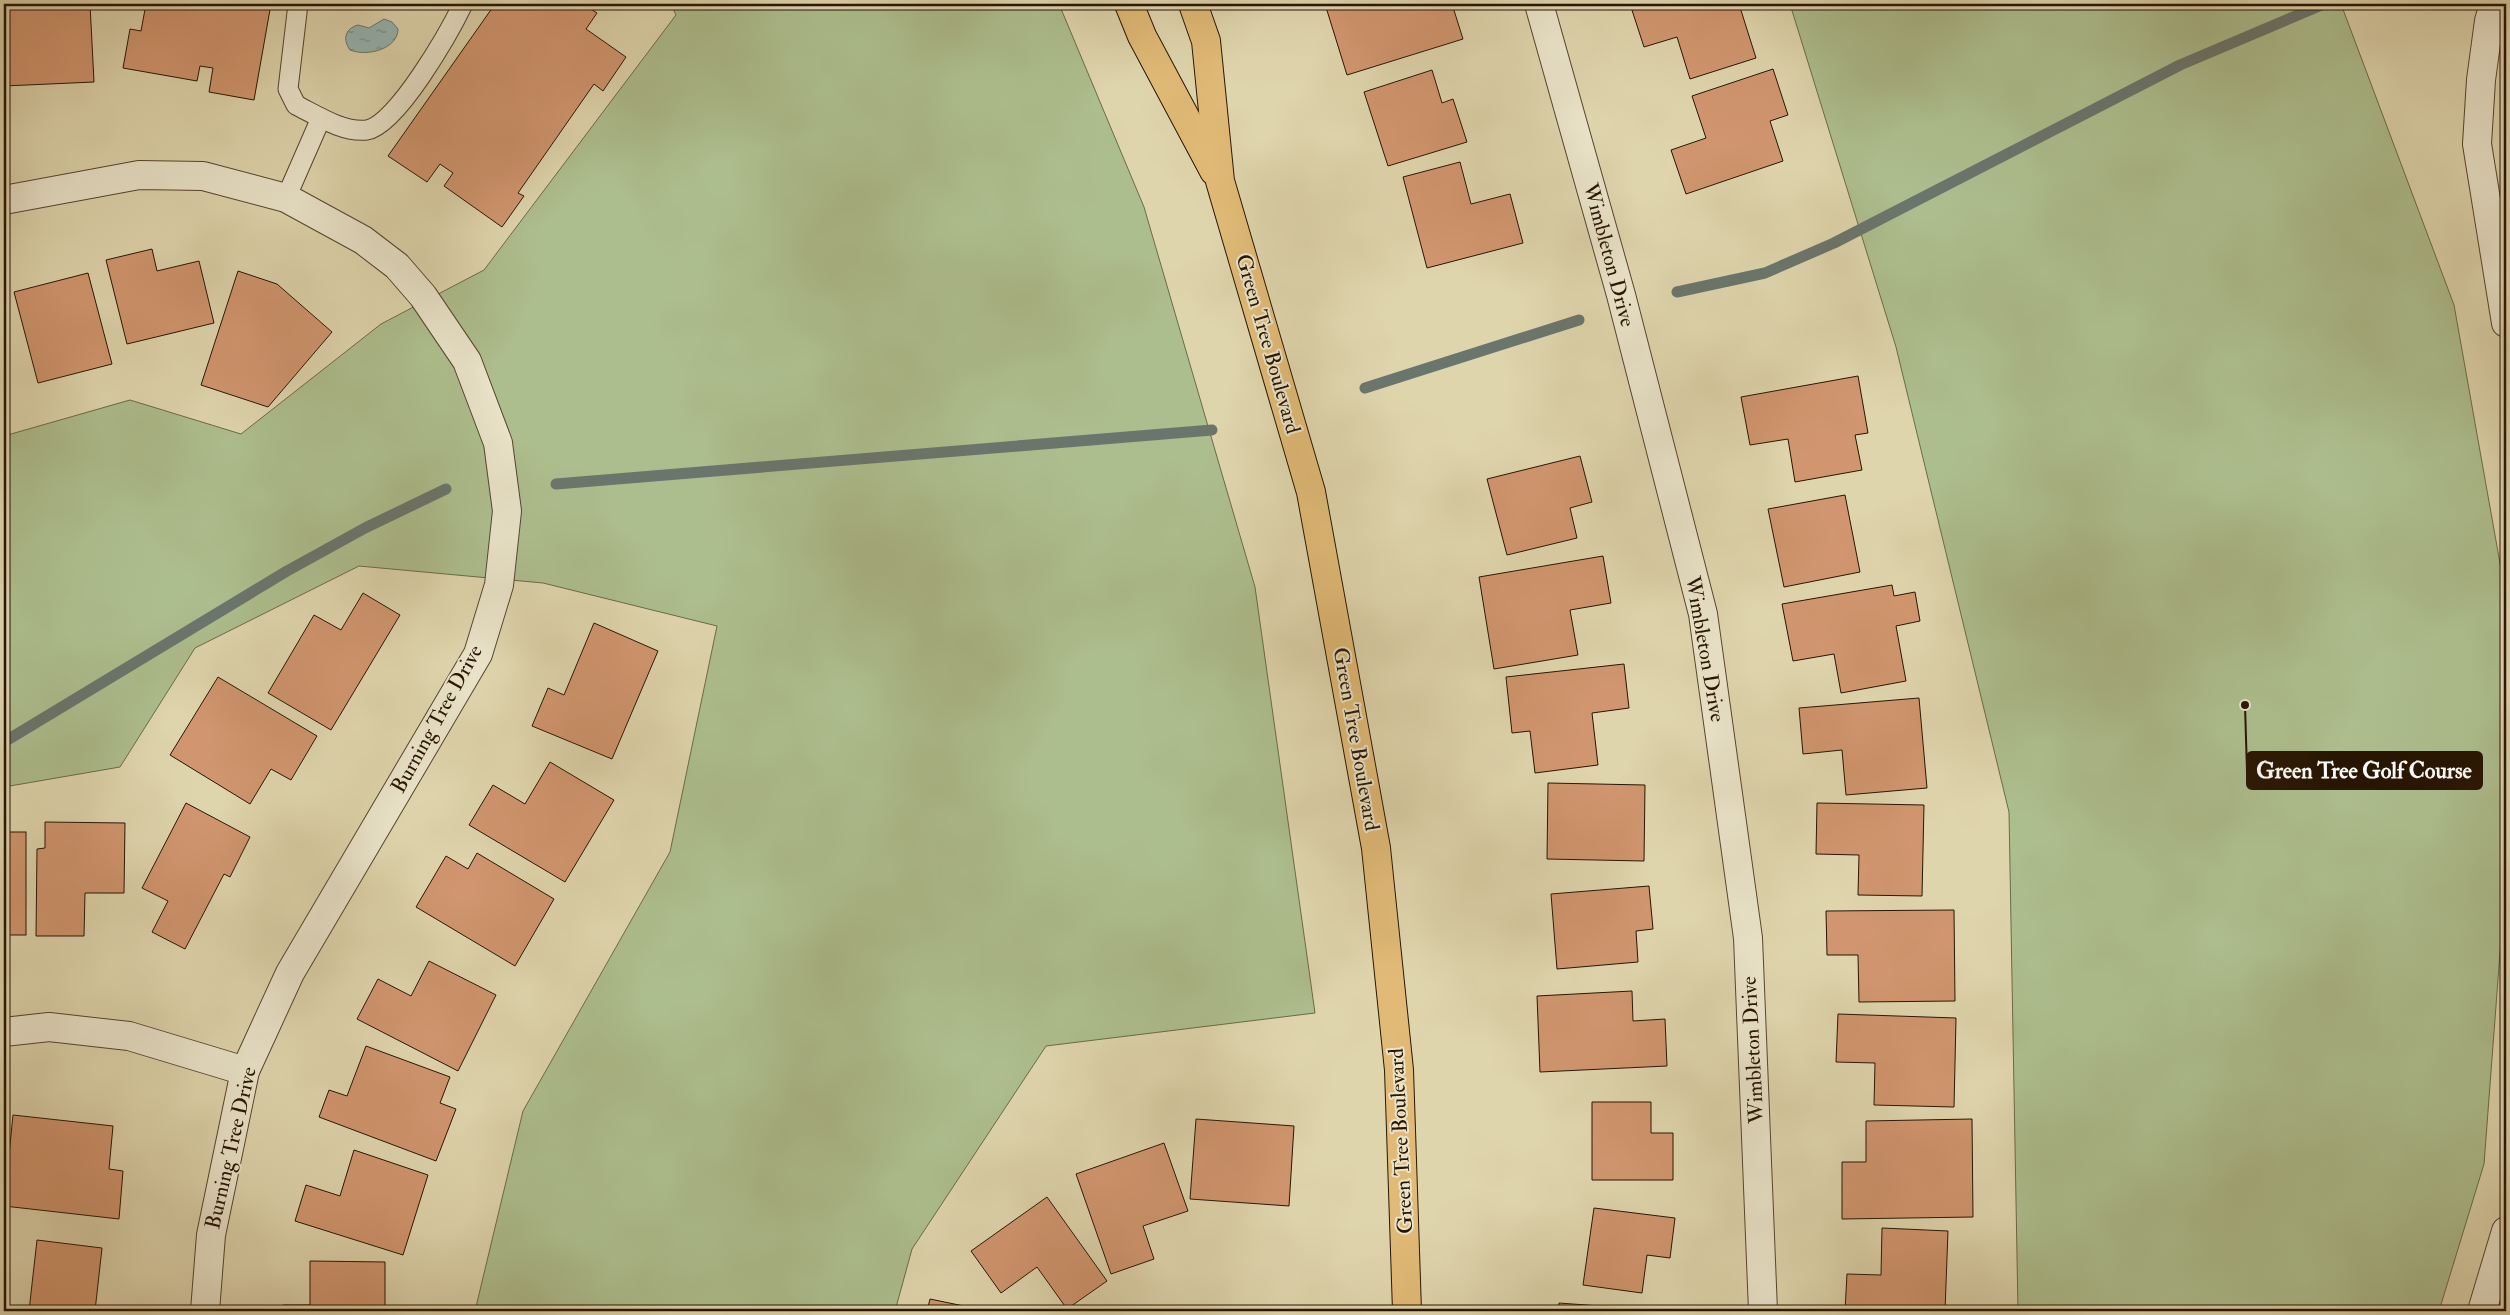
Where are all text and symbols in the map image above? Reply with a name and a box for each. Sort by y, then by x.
street label: Wimbleton Drive [1577,179,1641,330]
street label: Green Tree Boulevard [1229,251,1307,438]
street label: Wimbleton Drive [1679,573,1731,724]
street label: Burning Tree Drive [385,640,489,798]
street label: Green Tree Boulevard [1327,645,1386,833]
callout: Green Tree Golf Course [2247,752,2482,789]
text: Green Tree Golf Course [2256,757,2473,785]
street label: Wimbleton Drive [1736,975,1770,1125]
street label: Green Tree Boulevard [1383,1047,1419,1234]
street label: Burning Tree Drive [199,1064,263,1232]

